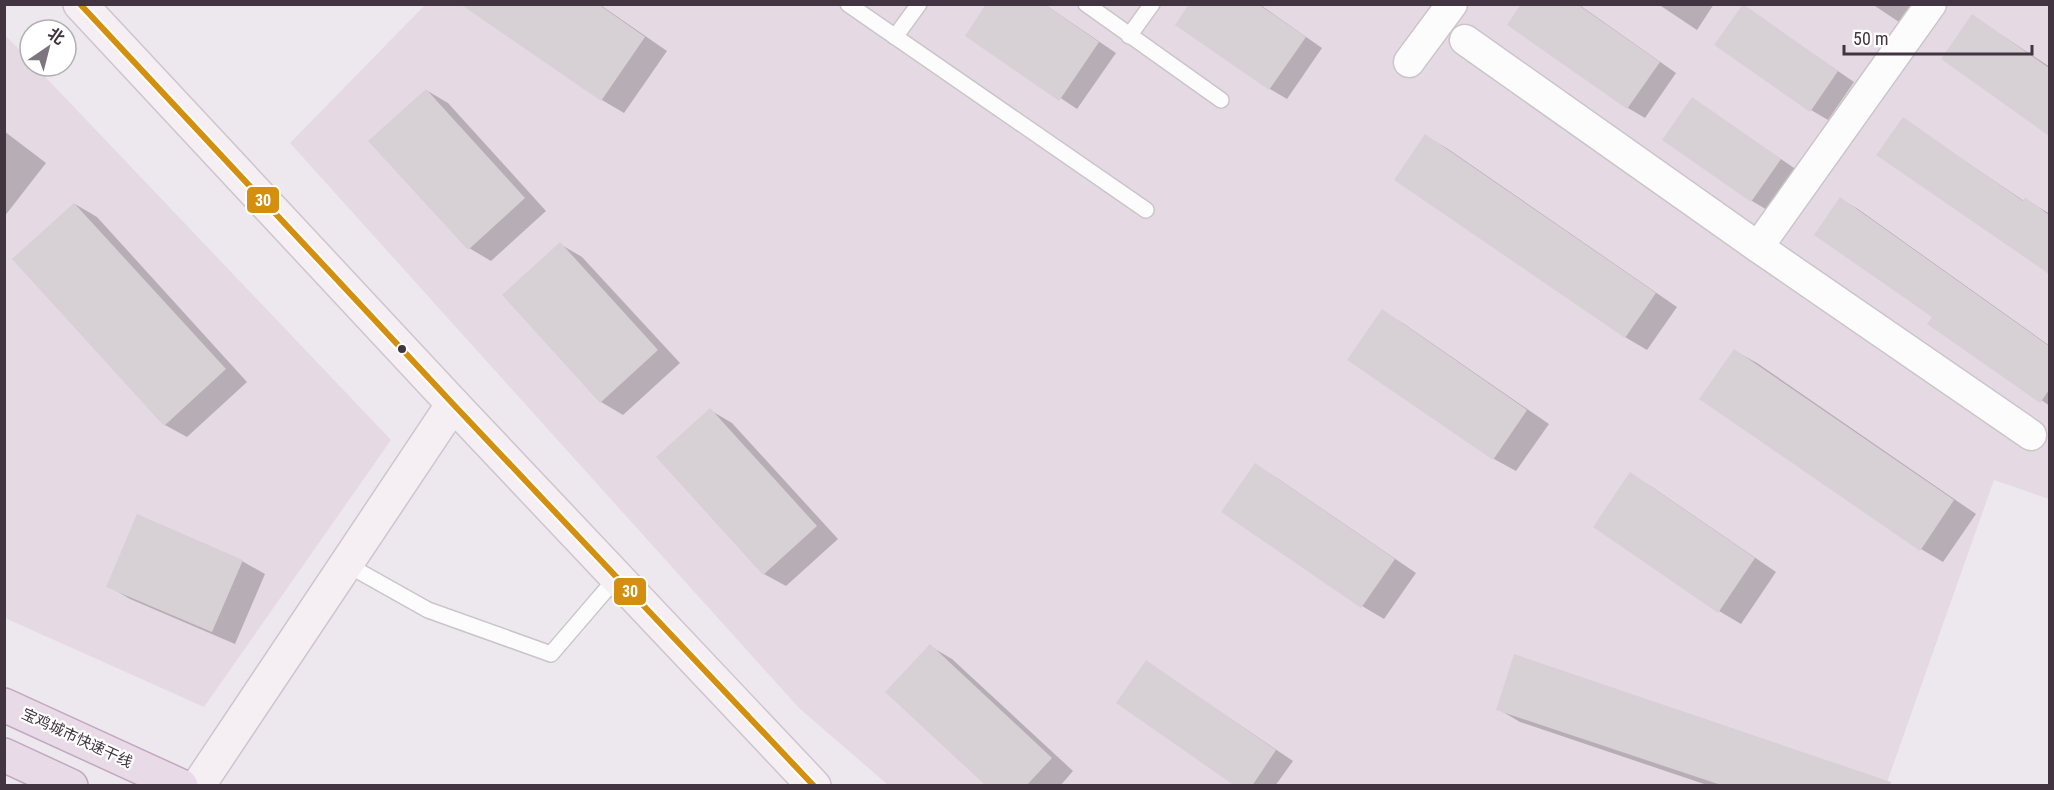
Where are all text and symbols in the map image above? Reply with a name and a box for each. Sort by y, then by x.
north arrow [18,18,78,78]
scale bar [1844,18,2032,56]
text: 北 [44,24,68,48]
text: 50 m [1853,28,1888,49]
line badge: 30 [246,186,280,214]
text: 30 [255,191,271,210]
unlabelled marker [396,343,408,355]
line badge: 30 [613,577,647,606]
text: 30 [622,582,638,601]
street label: 宝鸡城市快速干线 [19,704,135,772]

